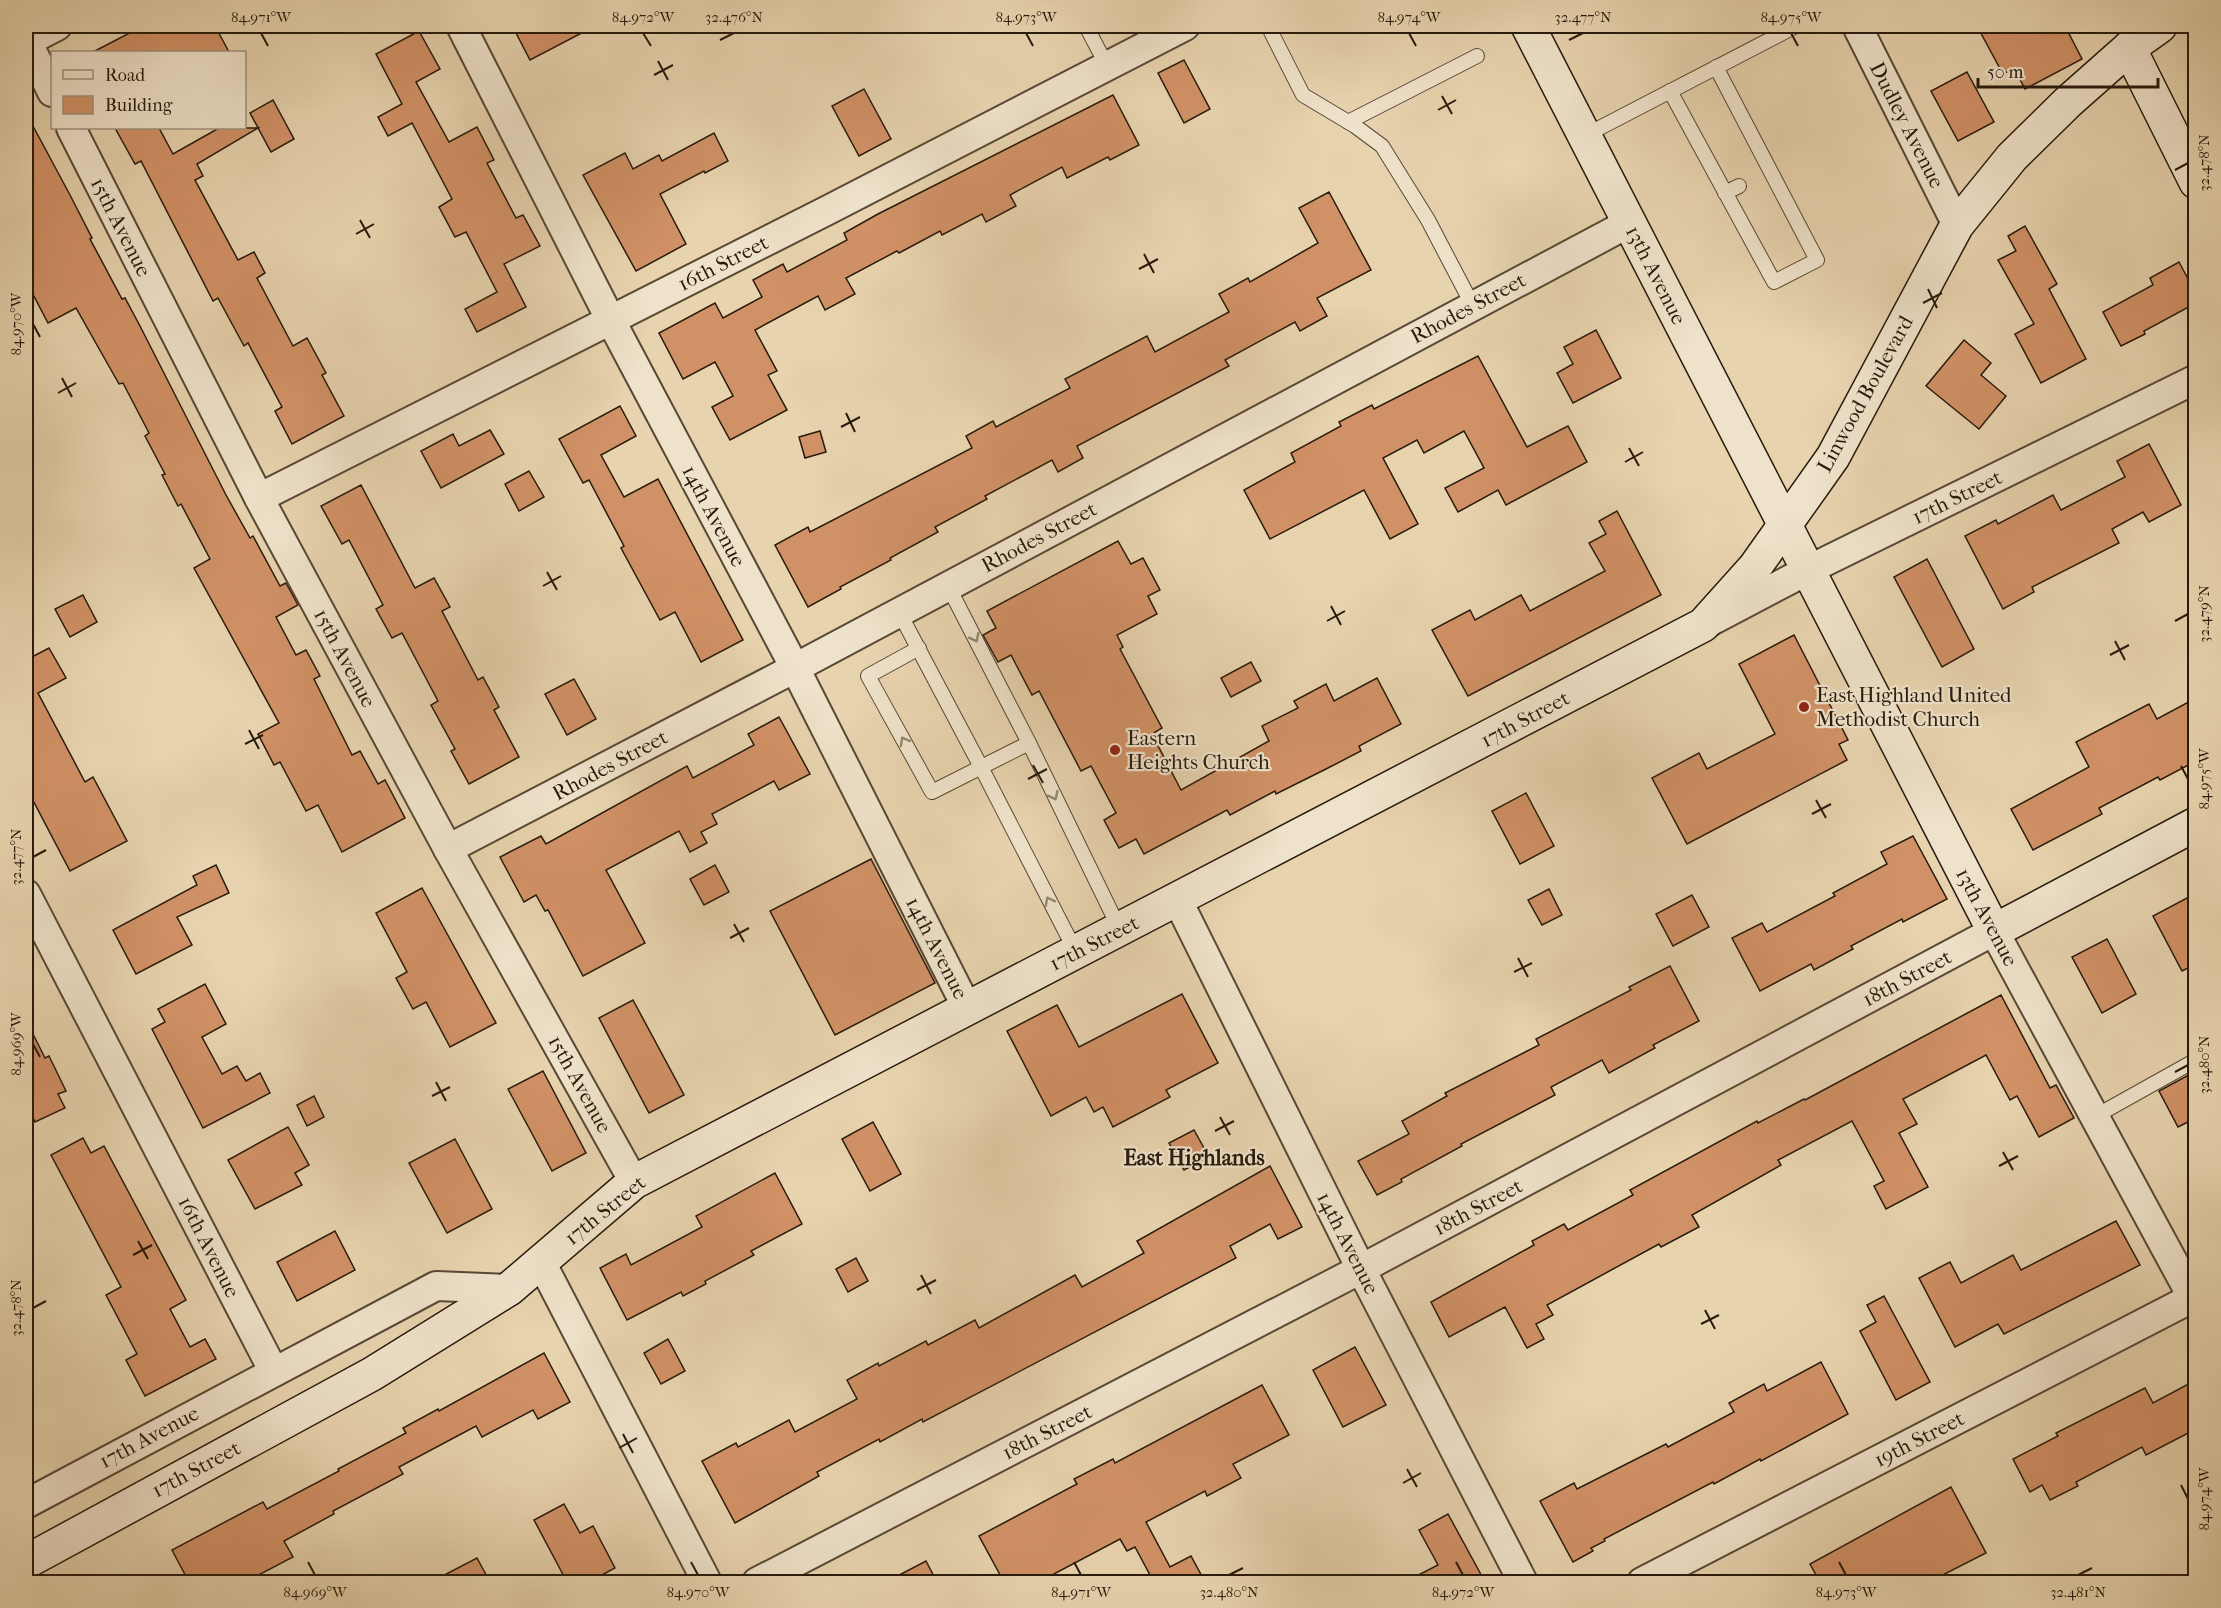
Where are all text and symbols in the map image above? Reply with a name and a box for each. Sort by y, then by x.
text: 84.971°W [231,8,292,26]
text: 84.972°W [612,8,675,26]
text: 32.476°N [705,8,764,26]
text: 84.973°W [996,8,1058,26]
text: 84.974°W [1377,8,1442,26]
text: 32.477°N [1555,8,1612,26]
text: 84.975°W [1760,8,1823,26]
legend [51,51,246,129]
scale bar [1978,51,2158,89]
street label: Dudley Avenue [1865,58,1949,192]
text: 50 m [1987,62,2024,83]
text: Road [105,65,145,86]
text: Building [105,95,173,116]
text: 32.478°N [2195,134,2213,192]
street label: 15th Avenue [86,173,156,281]
street label: 13th Avenue [1621,222,1691,328]
street label: 16th Street [674,230,773,296]
street label: Rhodes Street [1406,267,1530,348]
text: 84.970°W [7,291,25,355]
street label: Linwood Boulevard [1812,311,1918,476]
street label: 14th Avenue [677,461,751,571]
street label: 17th Street [1908,465,2006,529]
street label: Rhodes Street [977,496,1101,577]
text: 32.479°N [2195,585,2213,643]
street label: 15th Avenue [309,605,381,711]
one-way arrow [968,632,979,643]
place label: East Highland United Methodist Church [1816,683,2012,731]
street label: 17th Street [1477,685,1574,752]
marker: East Highland United Methodist Church [1797,700,1811,714]
street label: Rhodes Street [548,724,672,805]
place label: Eastern Heights Church [1127,726,1270,774]
one-way arrow [900,736,911,747]
marker: Eastern Heights Church [1108,743,1122,757]
text: 84.975°W [2195,747,2213,810]
one-way arrow [1047,789,1059,800]
text: 32.477°N [7,828,25,885]
street label: 13th Avenue [1951,864,2023,970]
street label: 14th Avenue [901,893,973,1003]
one-way arrow [1044,896,1056,907]
street label: 17th Street [1045,910,1143,976]
street label: 18th Street [1858,944,1956,1011]
text: 84.969°W [7,1011,25,1076]
street label: 15th Avenue [543,1031,617,1137]
text: 32.480°N [2195,1035,2213,1094]
district label: East Highlands [1123,1145,1265,1171]
street label: 17th Street [560,1170,651,1250]
street label: 18th Street [1429,1173,1527,1240]
street label: 14th Avenue [1312,1188,1384,1298]
street label: 16th Avenue [173,1192,245,1302]
text: 32.478°N [7,1279,25,1337]
street label: 18th Street [998,1399,1096,1465]
street label: 17th Avenue [95,1401,203,1473]
street label: 19th Street [1870,1406,1968,1472]
street label: 17th Street [148,1435,245,1502]
text: 84.974°W [2195,1466,2213,1531]
text: 84.969°W [283,1583,348,1601]
text: 84.970°W [667,1583,731,1601]
text: 84.971°W [1051,1583,1112,1601]
text: 32.480°N [1200,1583,1259,1601]
text: 84.972°W [1432,1583,1495,1601]
text: 84.973°W [1816,1583,1878,1601]
text: 32.481°N [2050,1583,2106,1601]

